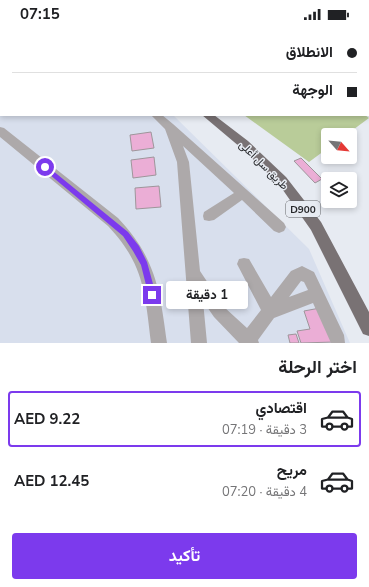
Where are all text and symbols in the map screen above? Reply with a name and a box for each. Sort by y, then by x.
text: 07:15 [20,4,60,24]
text: الانطلاق [286,42,333,62]
text: الوجهة [292,80,333,100]
north arrow [321,128,357,164]
map controls [321,128,357,208]
street label: طريق سل أعلى [236,137,292,193]
route start [36,158,54,176]
button: layers [321,172,357,208]
road number: D900 [286,201,320,217]
callout: 1 دقيقة [166,281,248,309]
route end [143,286,161,304]
text: 1 دقيقة [186,286,228,304]
text: اختر الرحلة [278,355,357,379]
text: اقتصادي [255,398,307,418]
icon: car [319,401,355,437]
text: AED 9.22 [14,409,80,429]
text: 3 دقيقة · 07:19 [222,421,307,439]
text: مريح [277,460,307,480]
icon: car [319,463,355,499]
text: AED 12.45 [14,471,89,491]
text: 4 دقيقة · 07:20 [222,483,307,501]
button: تأكيد [12,533,357,579]

